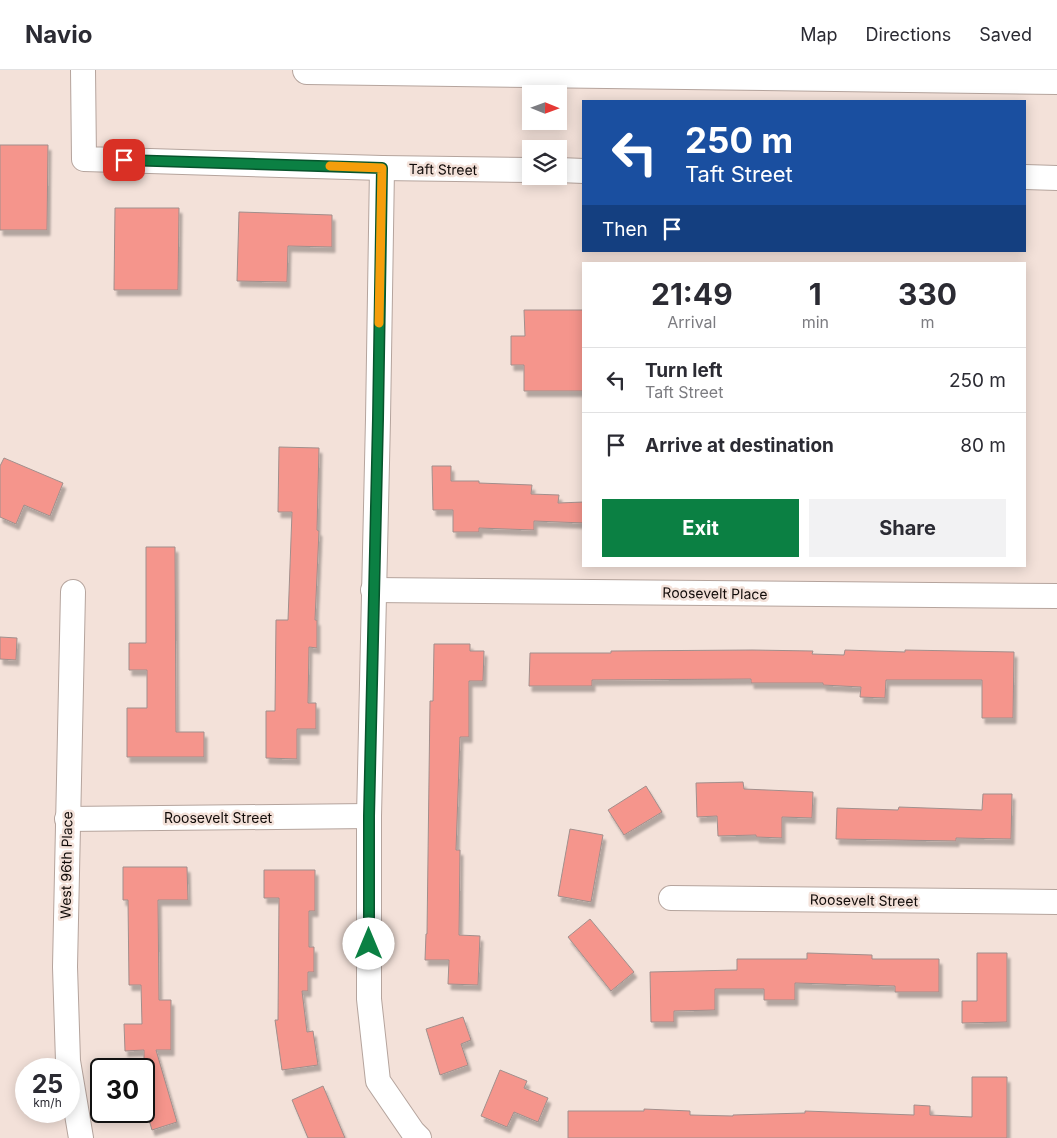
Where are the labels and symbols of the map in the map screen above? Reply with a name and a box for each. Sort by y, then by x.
north arrow [522,85,568,130]
pin [103,139,145,181]
street label: Taft Street [409,160,478,178]
street label: Roosevelt Place [662,584,768,602]
street label: Roosevelt Street [164,809,273,826]
street label: West 96th Place [57,811,75,919]
street label: Roosevelt Street [810,891,919,909]
position arrow [342,917,394,969]
speed limit sign: 30 [90,1058,155,1123]

